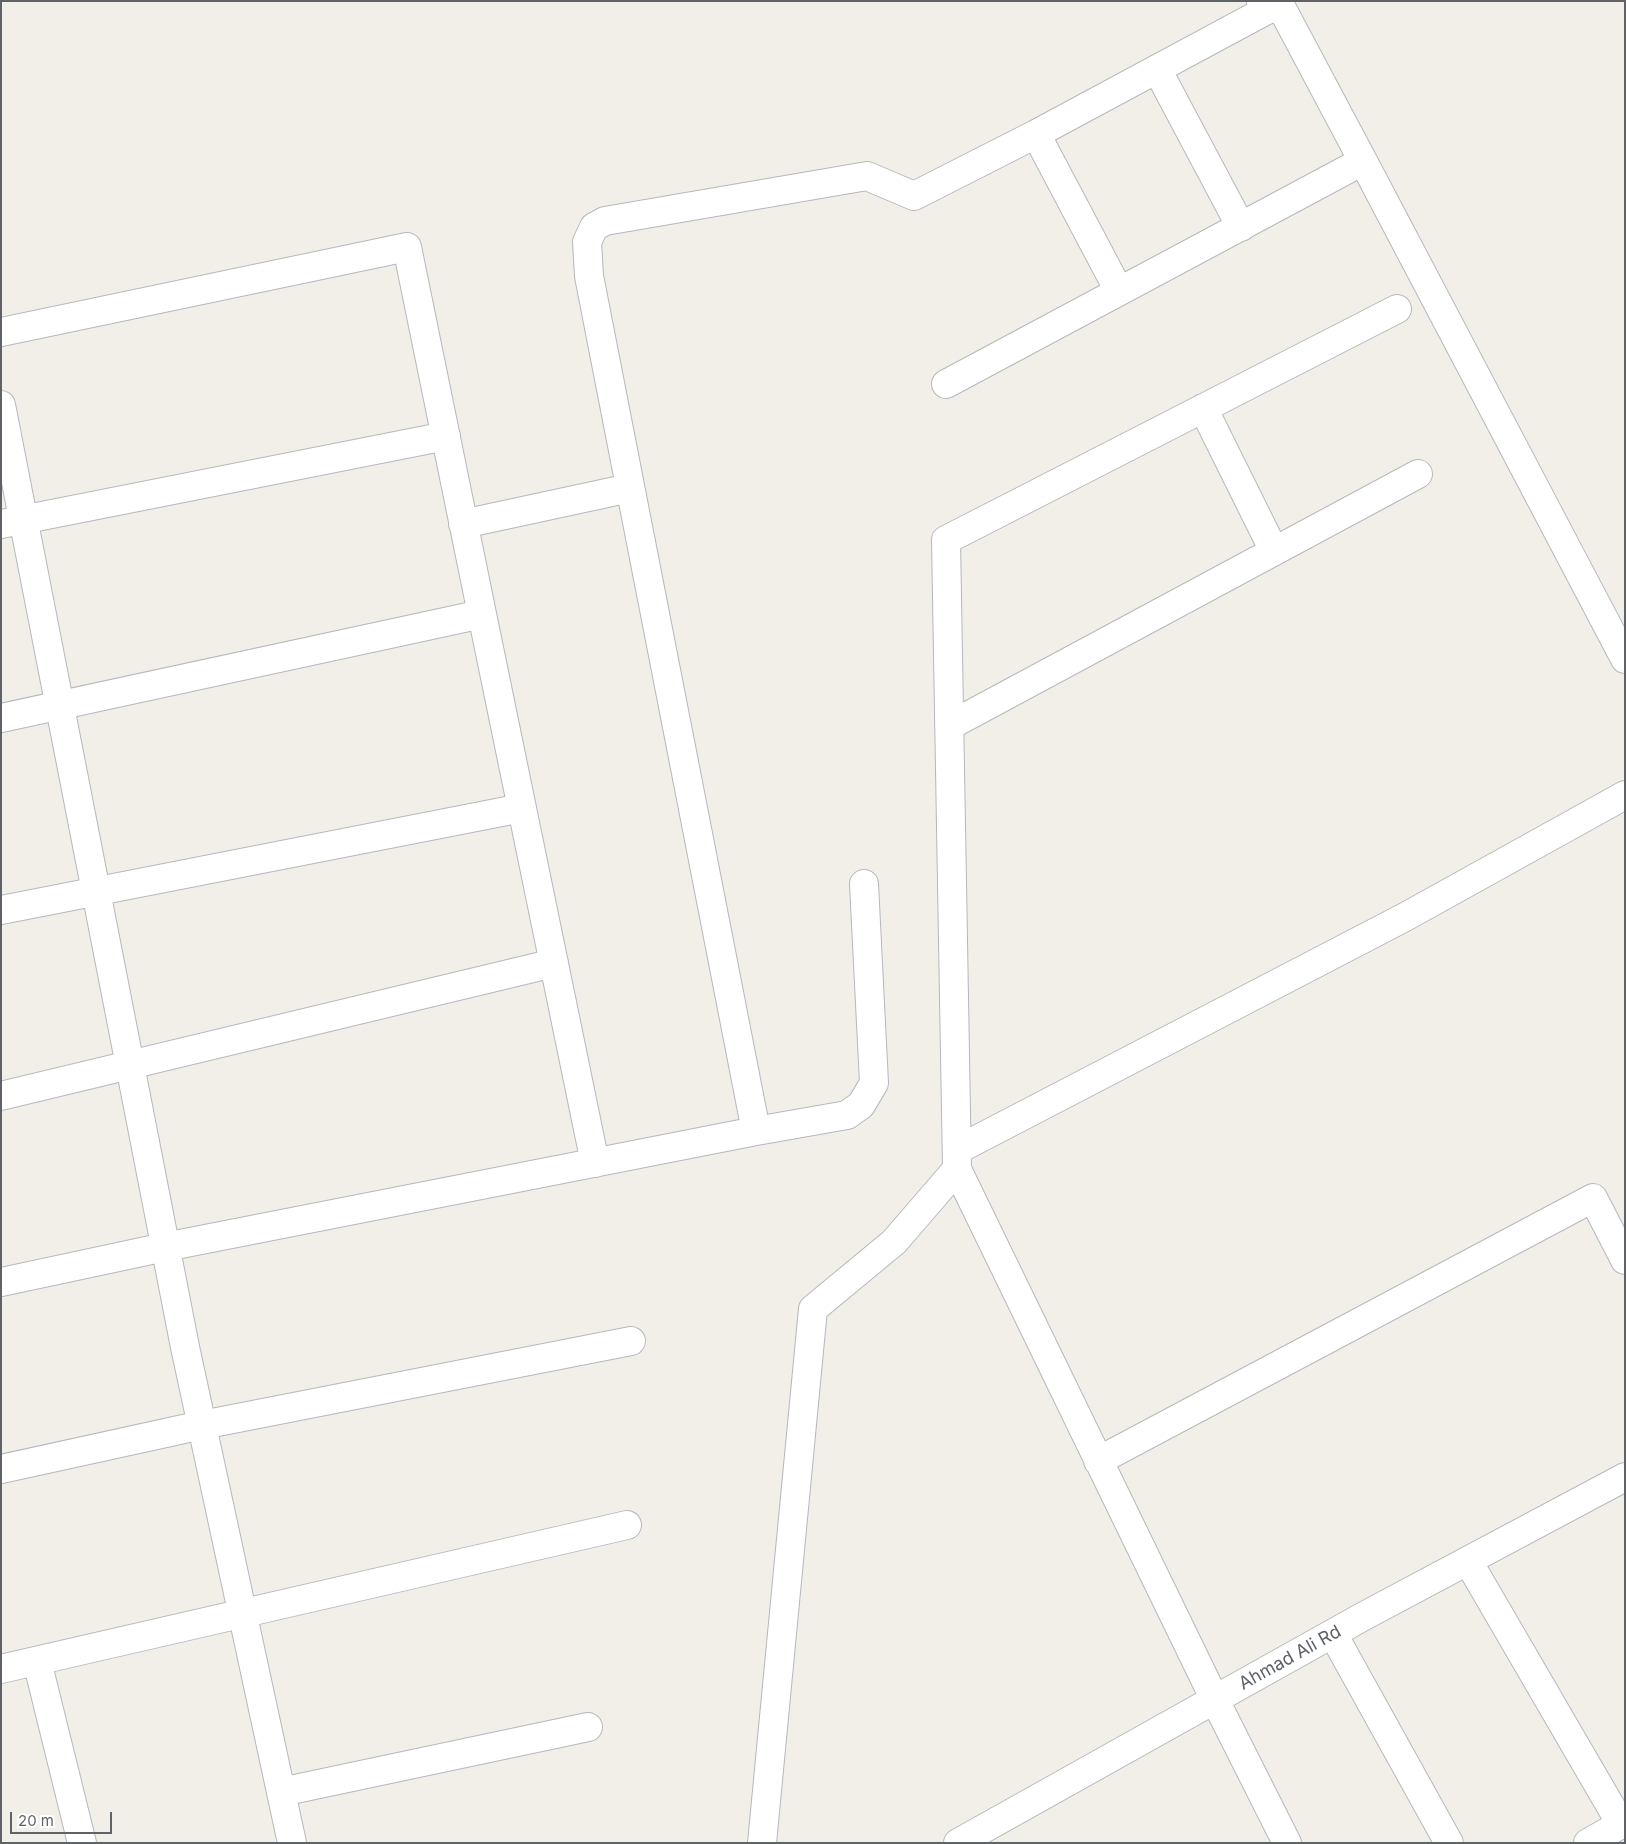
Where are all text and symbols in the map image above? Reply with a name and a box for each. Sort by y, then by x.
street label: Ahmad Ali Rd [1235,1621,1345,1695]
scale bar [12,1802,115,1834]
text: 20 m [18,1811,54,1830]

